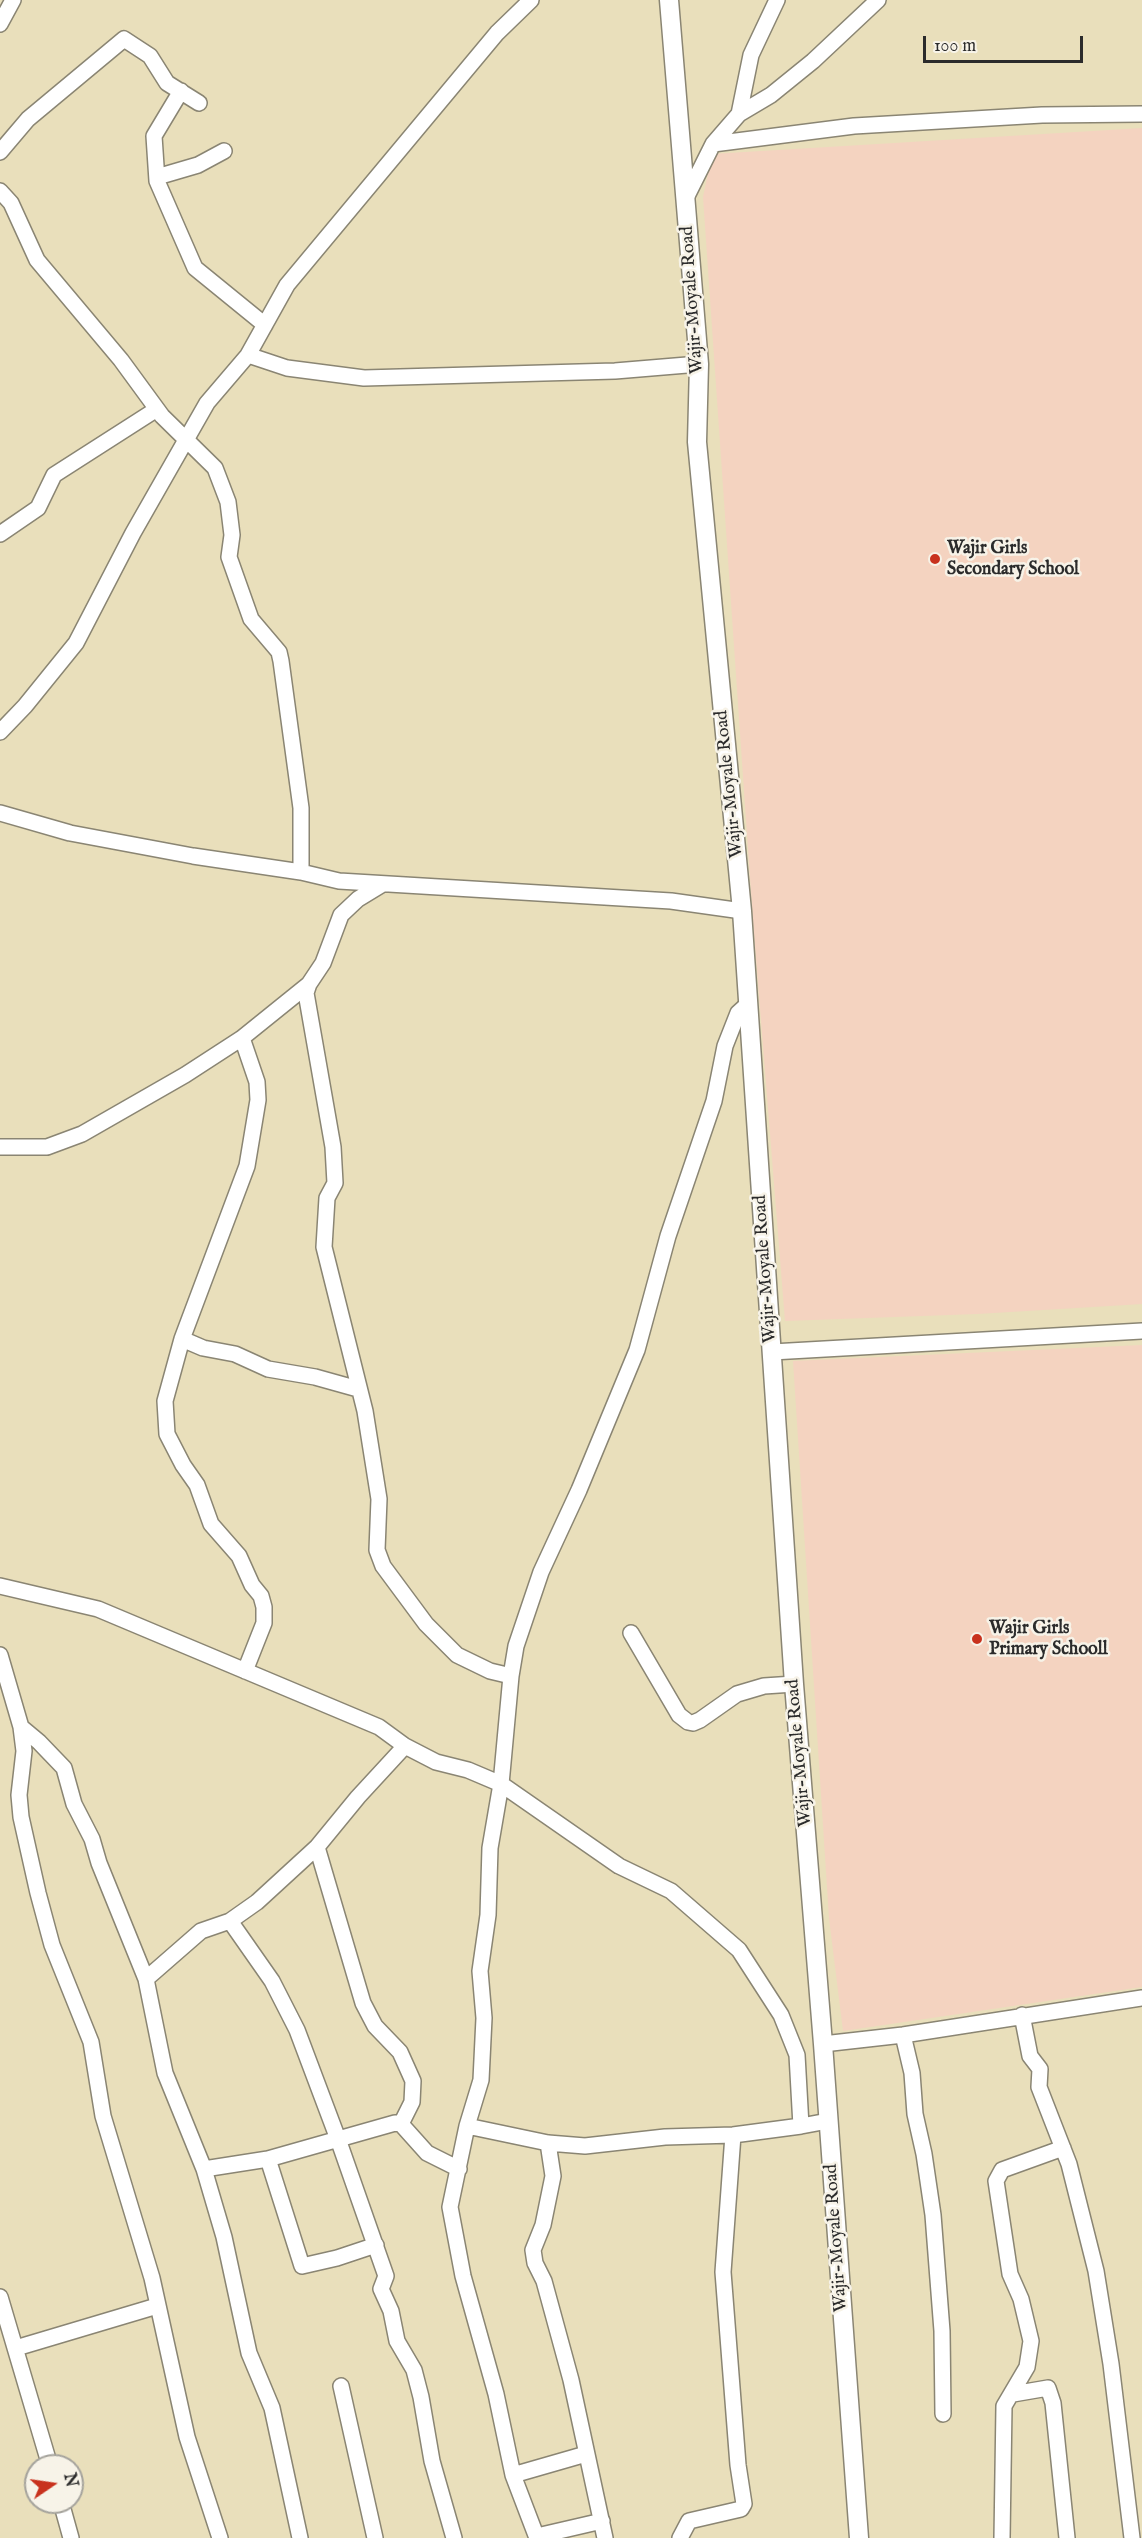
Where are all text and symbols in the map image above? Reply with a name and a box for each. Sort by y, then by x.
scale bar [926,24,1086,62]
text: 100 m [934,35,976,58]
street label: Wajir-Moyale Road [677,225,709,375]
place label: Wajir Girls Secondary School [947,538,1079,580]
marker: Wajir Girls Secondary School [928,552,942,566]
street label: Wajir-Moyale Road [712,709,748,859]
street label: Wajir-Moyale Road [750,1194,782,1344]
place label: Wajir Girls Primary Schooll [989,1618,1108,1660]
marker: Wajir Girls Primary Schooll [970,1632,984,1646]
street label: Wajir-Moyale Road [783,1678,817,1828]
street label: Wajir-Moyale Road [821,2163,853,2313]
north arrow [24,2454,84,2514]
text: N [58,2471,81,2489]

